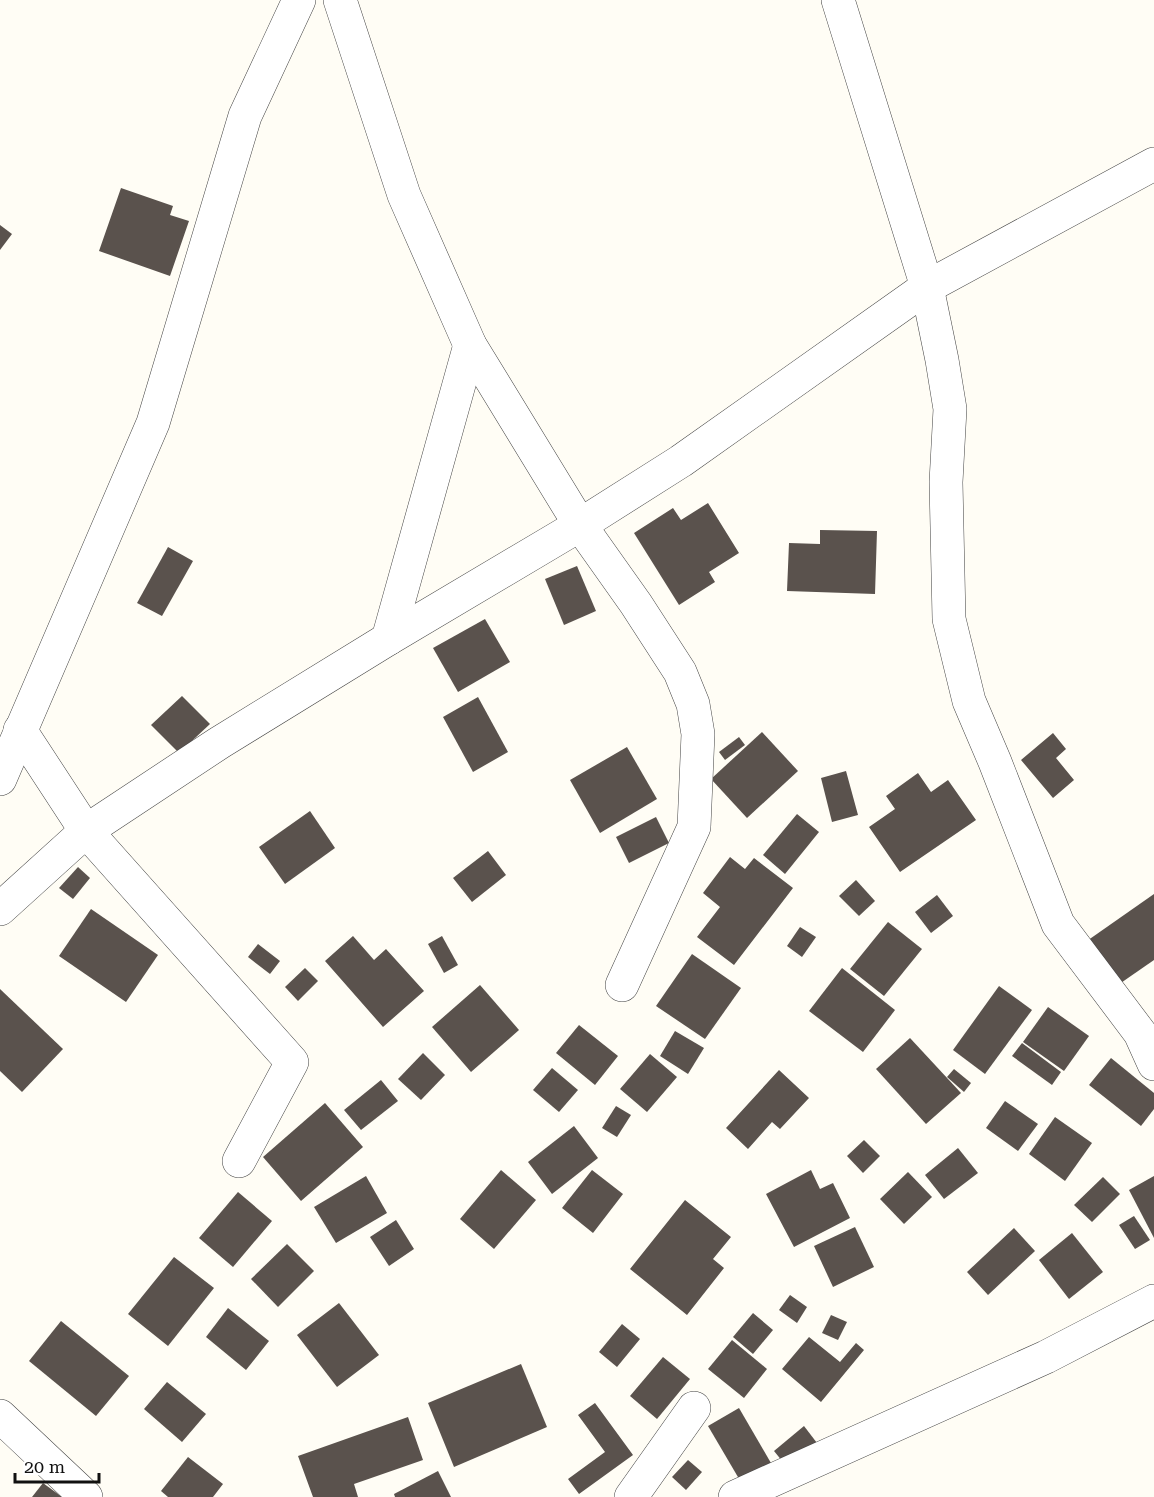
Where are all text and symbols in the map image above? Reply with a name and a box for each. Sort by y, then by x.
scale bar [15,1446,99,1484]
text: 20 m [24,1456,65,1477]

